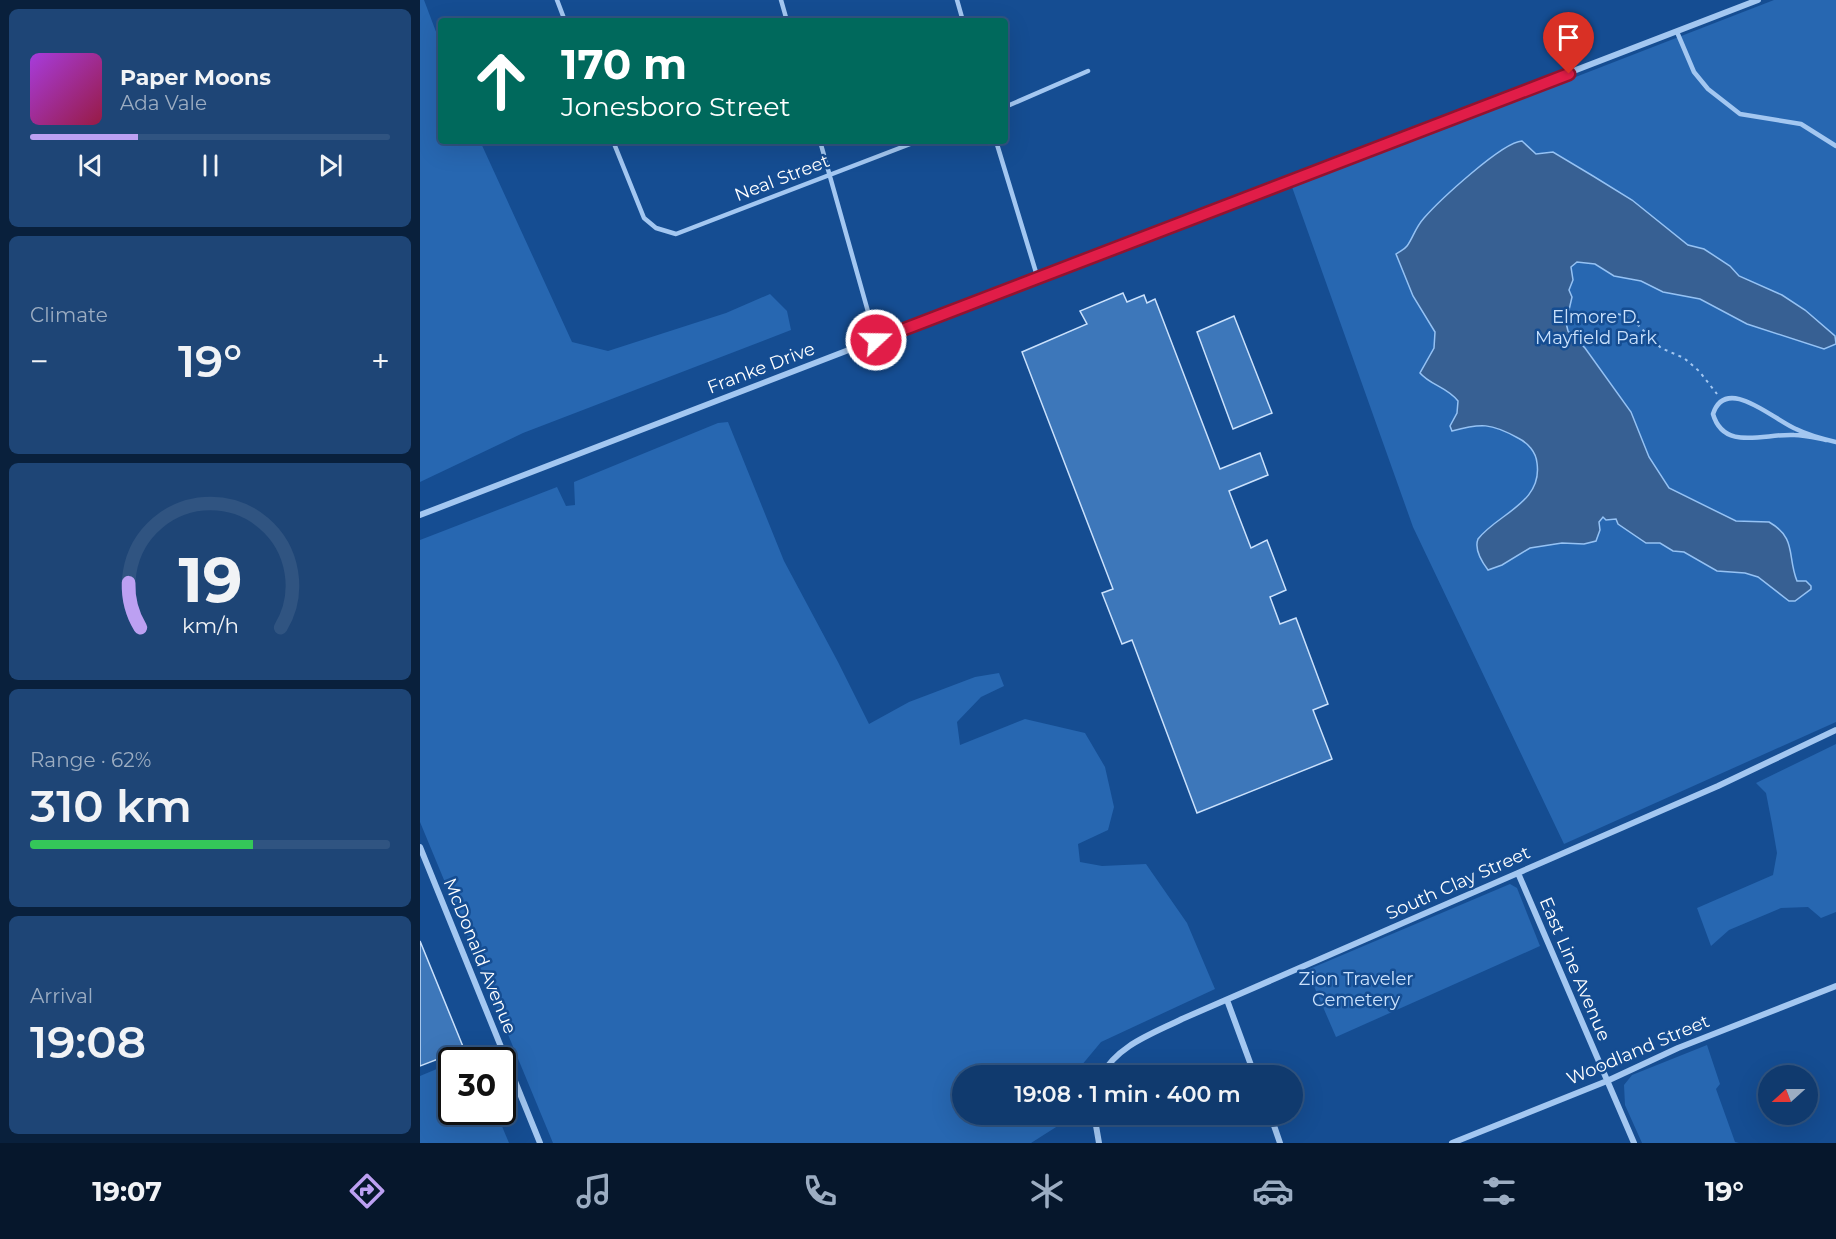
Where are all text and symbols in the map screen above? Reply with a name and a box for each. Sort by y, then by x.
pin [1543,12,1594,74]
icon: arrive [1552,21,1585,54]
text: 170 m [561,38,687,90]
icon: ahead [462,42,540,120]
text: Paper Moons [120,64,271,91]
text: Jonesboro Street [561,90,791,123]
text: Ada Vale [120,91,207,115]
icon: previous [74,149,107,182]
icon: pause [194,149,227,182]
icon: next [314,149,347,182]
street label: Neal Street [731,150,833,206]
text: Climate [30,303,108,327]
park label: Elmore D. Mayfield Park [1535,306,1657,349]
position arrow [844,308,908,372]
text: 19° [178,333,242,388]
street label: Franke Drive [704,337,818,399]
text: − [30,341,49,381]
text: + [371,341,390,381]
text: 19 [178,543,242,619]
text: km/h [181,613,239,639]
text: Range · 62% [30,748,151,772]
text: 310 km [30,778,192,833]
street label: South Clay Street [1383,841,1533,925]
street label: McDonald Avenue [439,875,521,1037]
street label: East Line Avenue [1535,894,1615,1045]
park label: Zion Traveler Cemetery [1298,968,1414,1011]
text: Arrival [30,984,93,1008]
street label: Woodland Street [1563,1010,1713,1090]
text: 19:08 [30,1014,146,1069]
speed limit sign: 30 [438,1047,516,1125]
north arrow [1758,1065,1818,1125]
map controls [1758,1065,1818,1125]
text: 19:08 · 1 min · 400 m [1014,1081,1241,1108]
icon: directions [346,1170,388,1212]
icon: music [573,1170,615,1212]
icon: phone [799,1170,841,1212]
icon: climate [1026,1170,1068,1212]
icon: car [1252,1170,1294,1212]
icon: filters [1478,1170,1520,1212]
text: 19:07 [92,1175,162,1208]
text: 19° [1705,1175,1744,1208]

